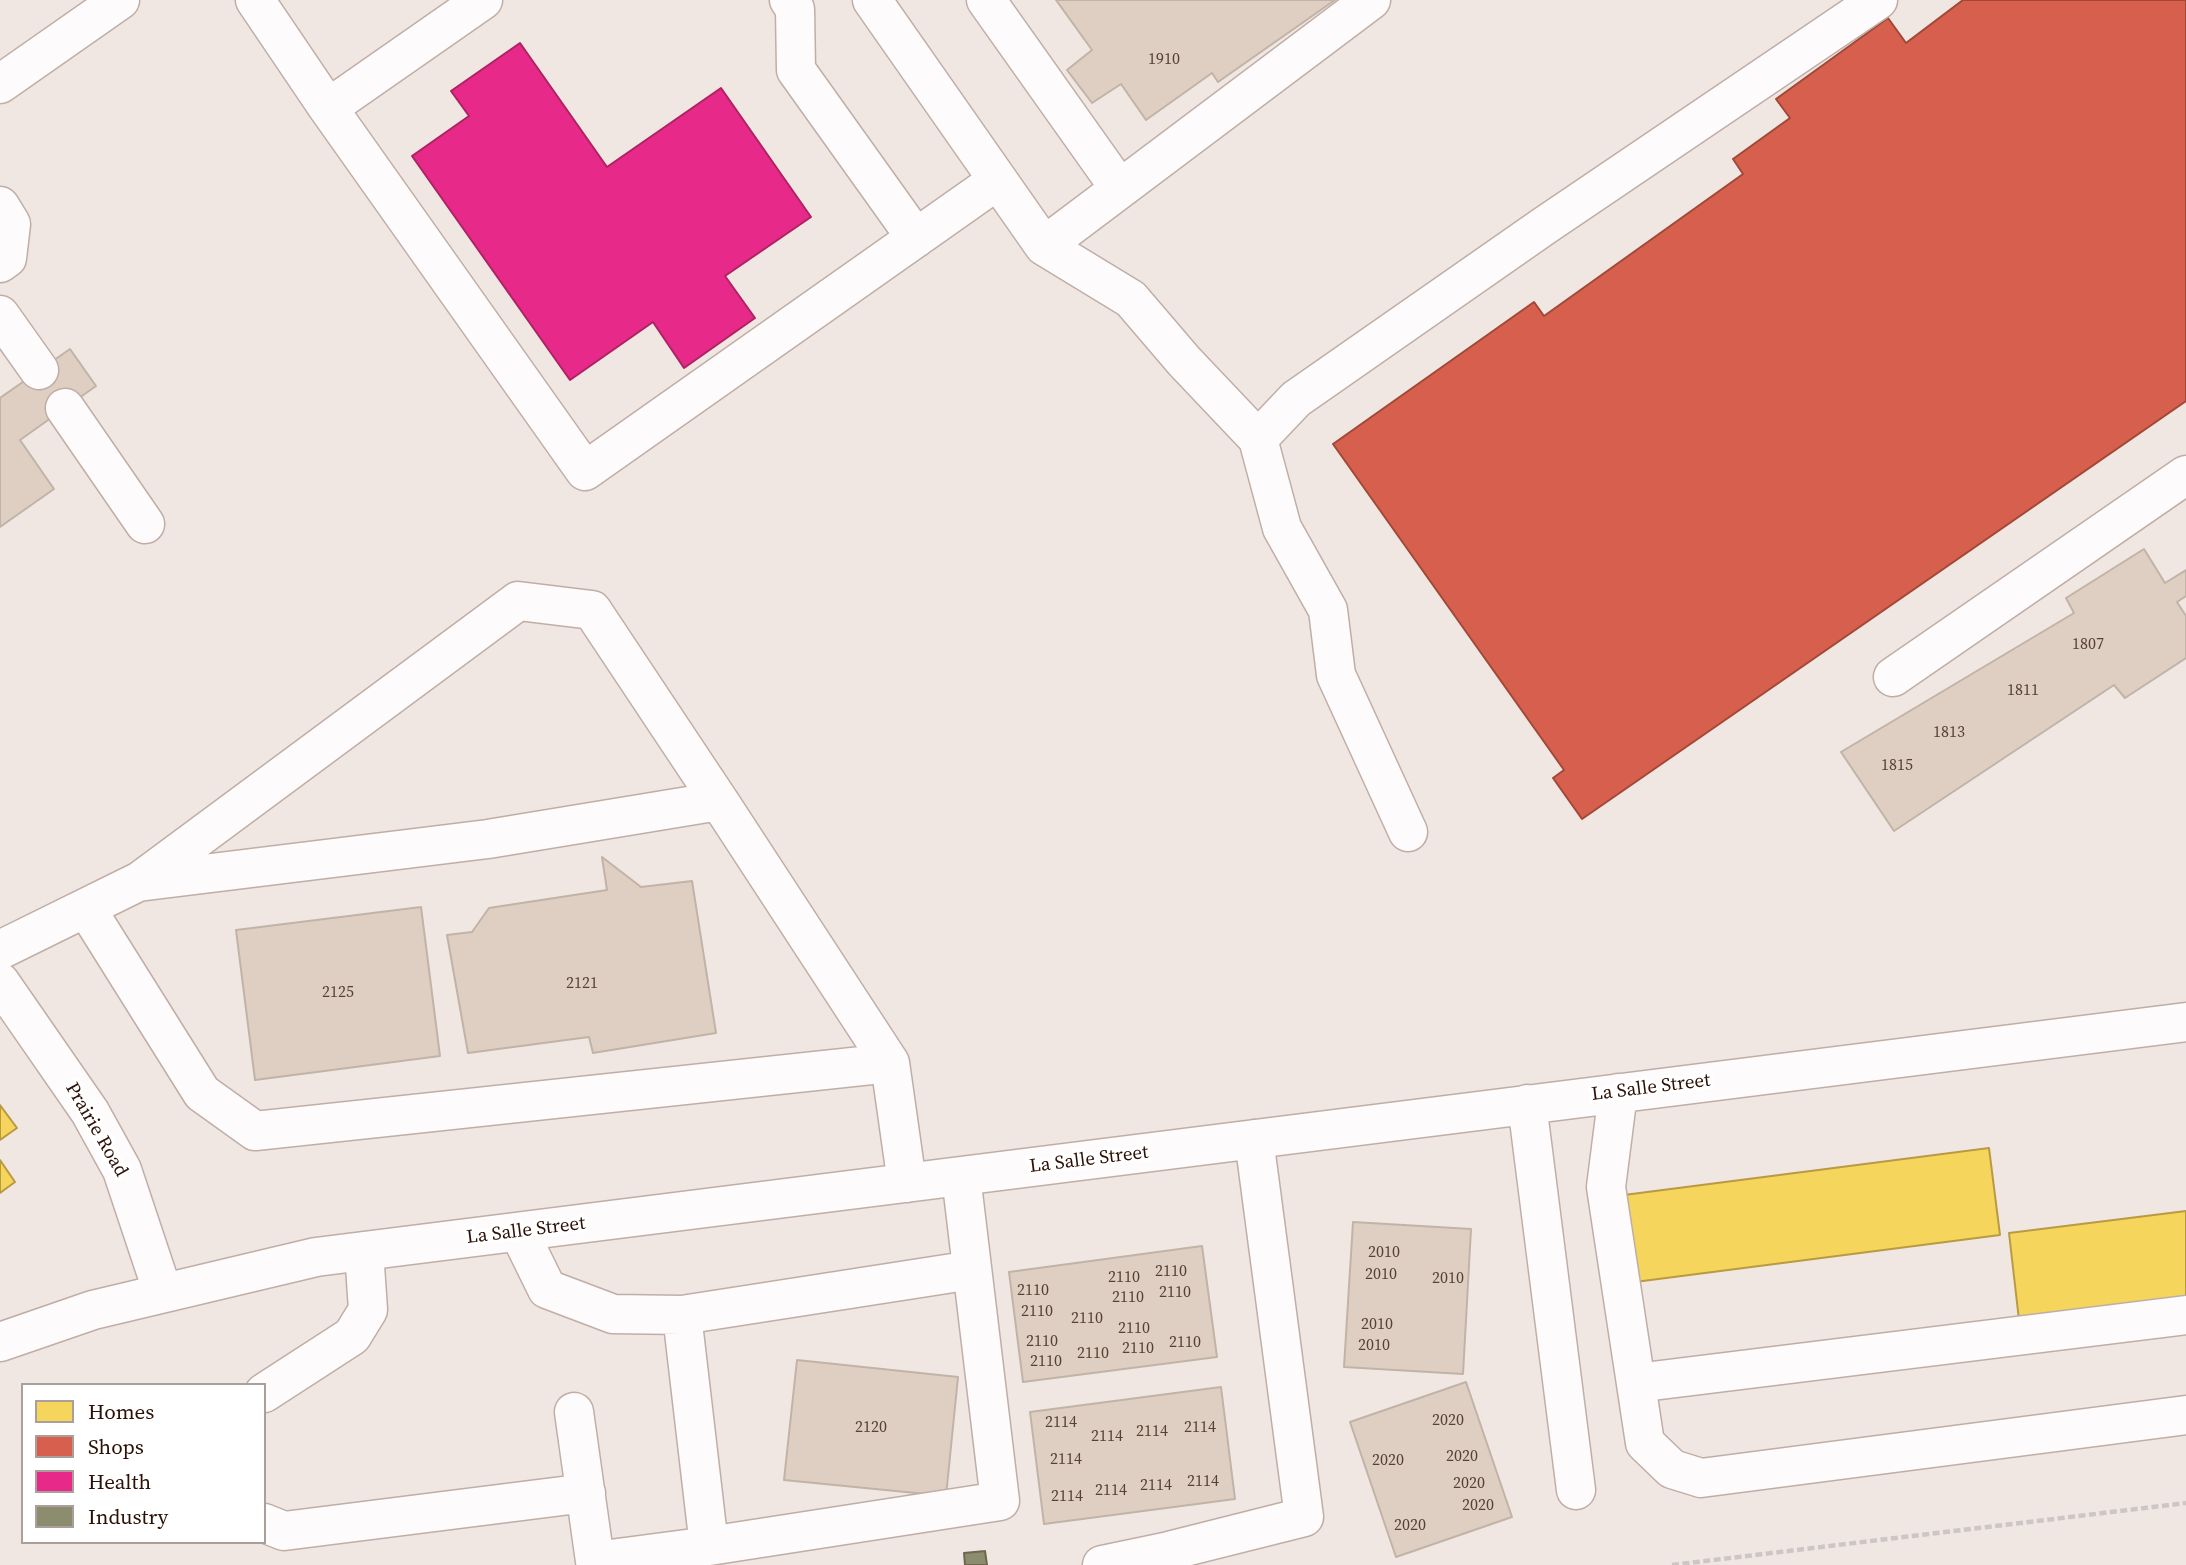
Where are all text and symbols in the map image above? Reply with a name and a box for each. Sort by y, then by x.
house number: 1910 [1148,50,1180,70]
house number: 1807 [2072,635,2104,655]
house number: 1811 [2007,681,2039,701]
house number: 1813 [1933,723,1965,743]
house number: 1815 [1881,756,1913,776]
house number: 2121 [566,974,598,994]
house number: 2125 [322,983,354,1003]
street label: La Salle Street [1590,1069,1712,1107]
street label: Prairie Road [60,1079,132,1181]
street label: La Salle Street [1028,1141,1150,1179]
street label: La Salle Street [465,1212,587,1250]
house number: 2010 [1368,1243,1400,1263]
house number: 2110 [1155,1262,1187,1282]
house number: 2010 [1365,1265,1397,1285]
house number: 2110 [1108,1268,1140,1288]
house number: 2010 [1432,1269,1464,1289]
house number: 2110 [1017,1281,1049,1301]
house number: 2110 [1159,1283,1191,1303]
house number: 2110 [1112,1288,1144,1308]
house number: 2110 [1021,1302,1053,1322]
house number: 2110 [1071,1309,1103,1329]
house number: 2010 [1361,1315,1393,1335]
house number: 2110 [1118,1319,1150,1339]
house number: 2110 [1026,1332,1058,1352]
house number: 2110 [1169,1333,1201,1353]
house number: 2010 [1358,1336,1390,1356]
house number: 2110 [1122,1339,1154,1359]
house number: 2110 [1077,1344,1109,1364]
house number: 2110 [1030,1352,1062,1372]
legend [21,1383,266,1544]
text: Homes [88,1397,154,1426]
house number: 2020 [1432,1411,1464,1431]
house number: 2114 [1045,1413,1077,1433]
house number: 2120 [855,1418,887,1438]
house number: 2114 [1184,1418,1216,1438]
house number: 2114 [1136,1422,1168,1442]
house number: 2114 [1091,1427,1123,1447]
text: Shops [88,1432,144,1461]
house number: 2020 [1446,1447,1478,1467]
house number: 2114 [1050,1450,1082,1470]
house number: 2020 [1372,1451,1404,1471]
text: Health [88,1467,151,1496]
house number: 2114 [1187,1472,1219,1492]
house number: 2020 [1453,1474,1485,1494]
house number: 2114 [1140,1476,1172,1496]
house number: 2114 [1095,1481,1127,1501]
house number: 2114 [1051,1487,1083,1507]
house number: 2020 [1462,1496,1494,1516]
text: Industry [88,1502,168,1531]
house number: 2020 [1394,1516,1426,1536]

